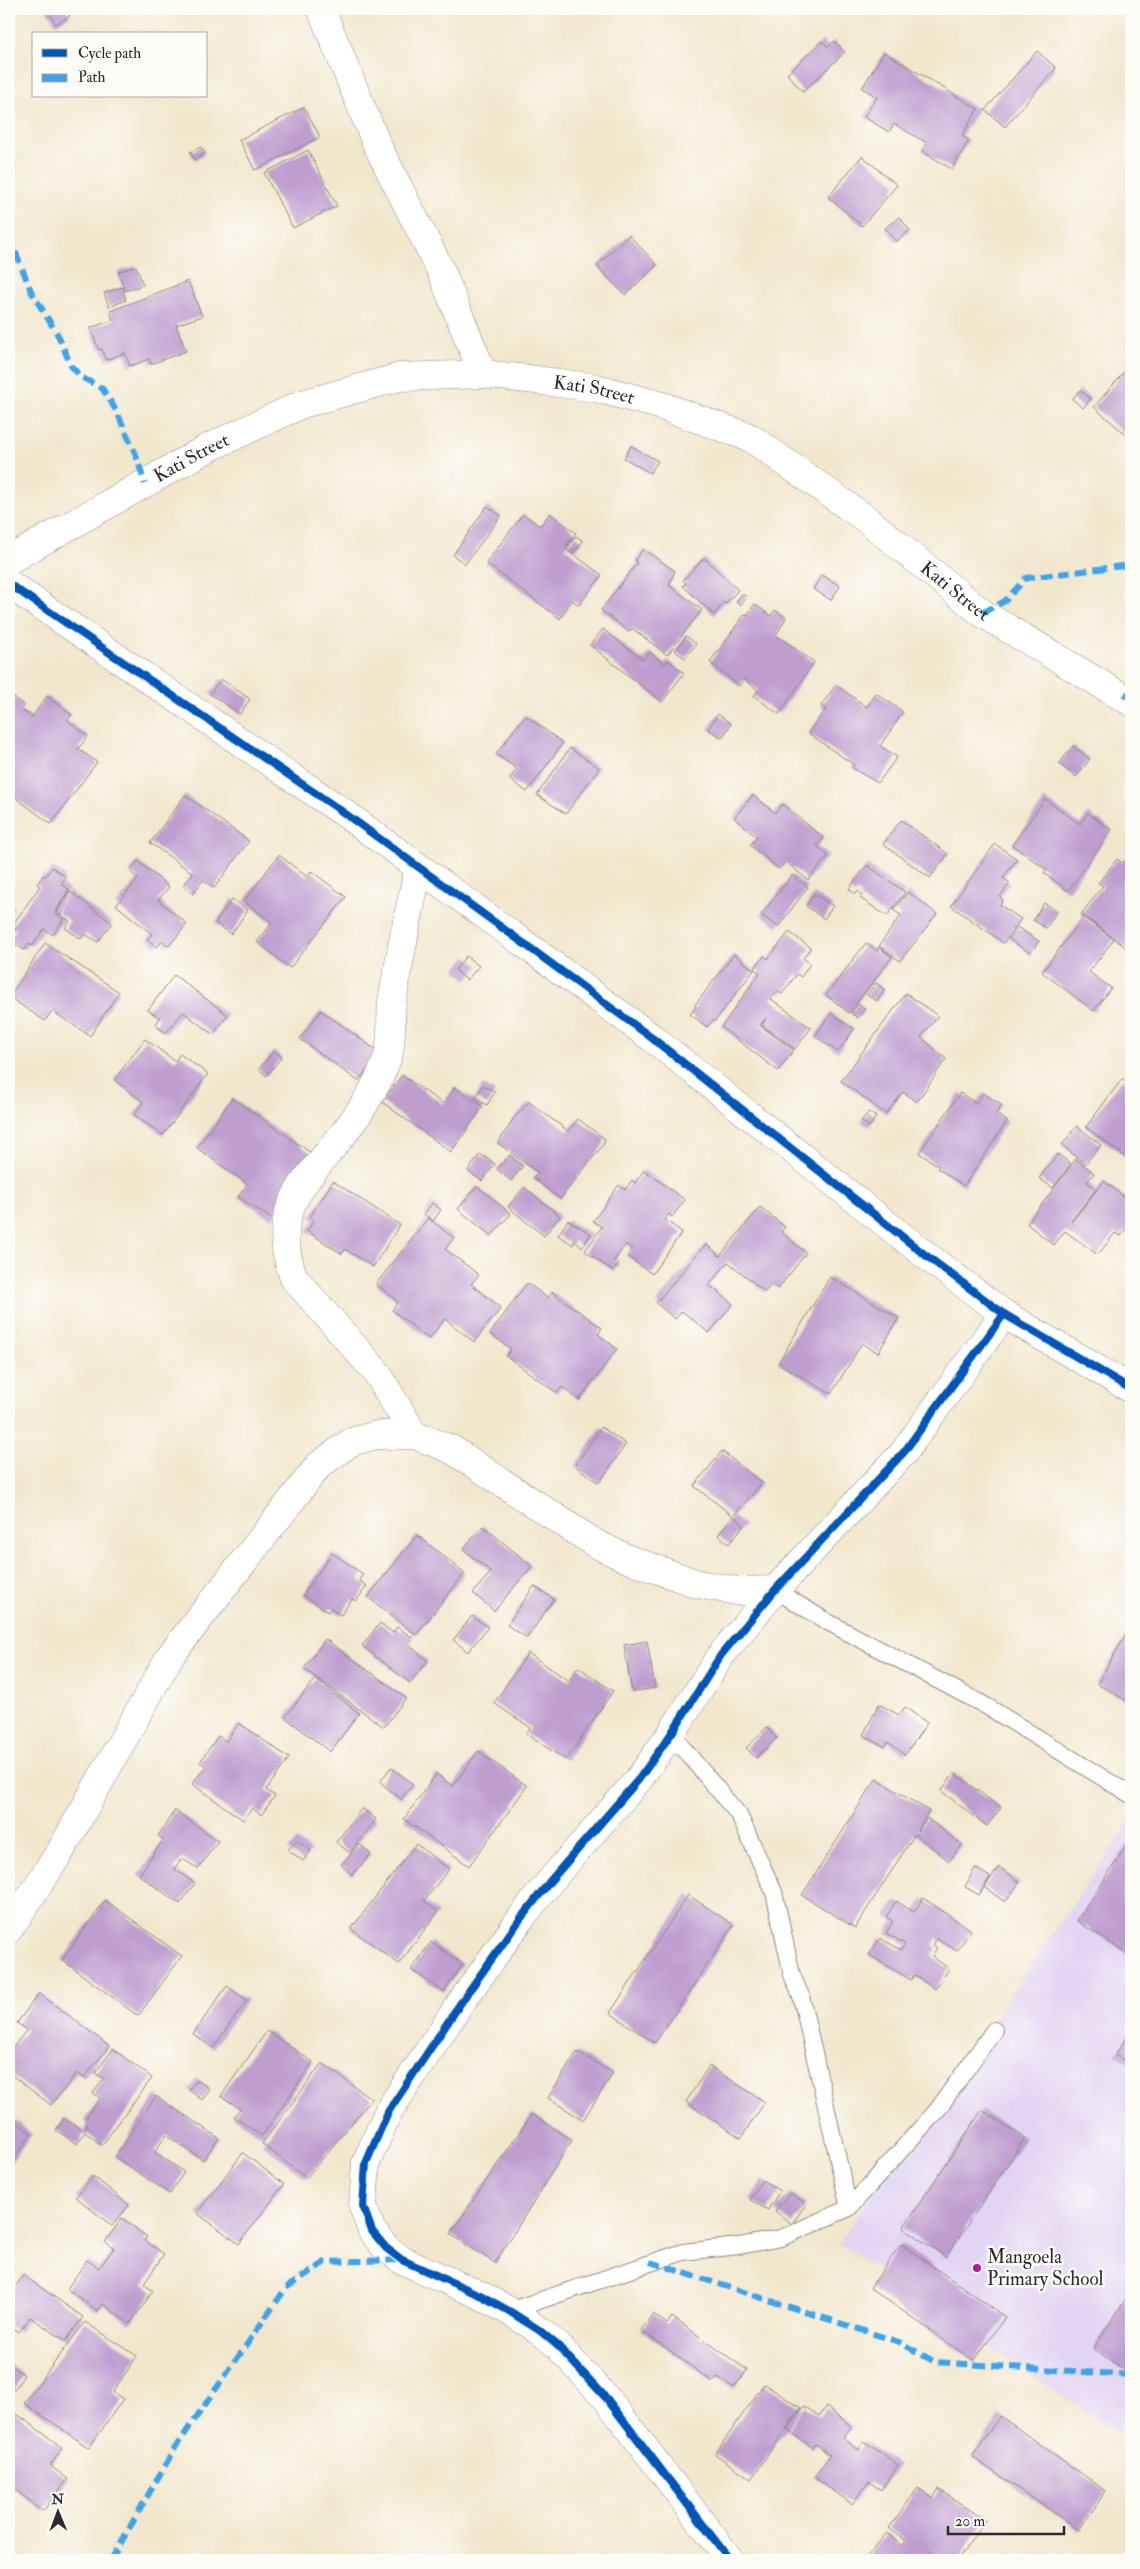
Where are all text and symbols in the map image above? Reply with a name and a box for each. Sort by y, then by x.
legend [32,32,208,98]
text: Cycle path [78,44,141,64]
text: Path [78,68,105,87]
street label: Kati Street [552,370,637,410]
street label: Kati Street [149,428,233,488]
street label: Kati Street [916,556,994,627]
place label: Mangoela Primary School [987,2245,1103,2291]
marker: Mangoela Primary School [971,2262,983,2274]
north arrow [32,2486,82,2536]
text: N [50,2491,65,2508]
scale bar [948,2504,1064,2536]
text: 20 m [955,2512,985,2531]

